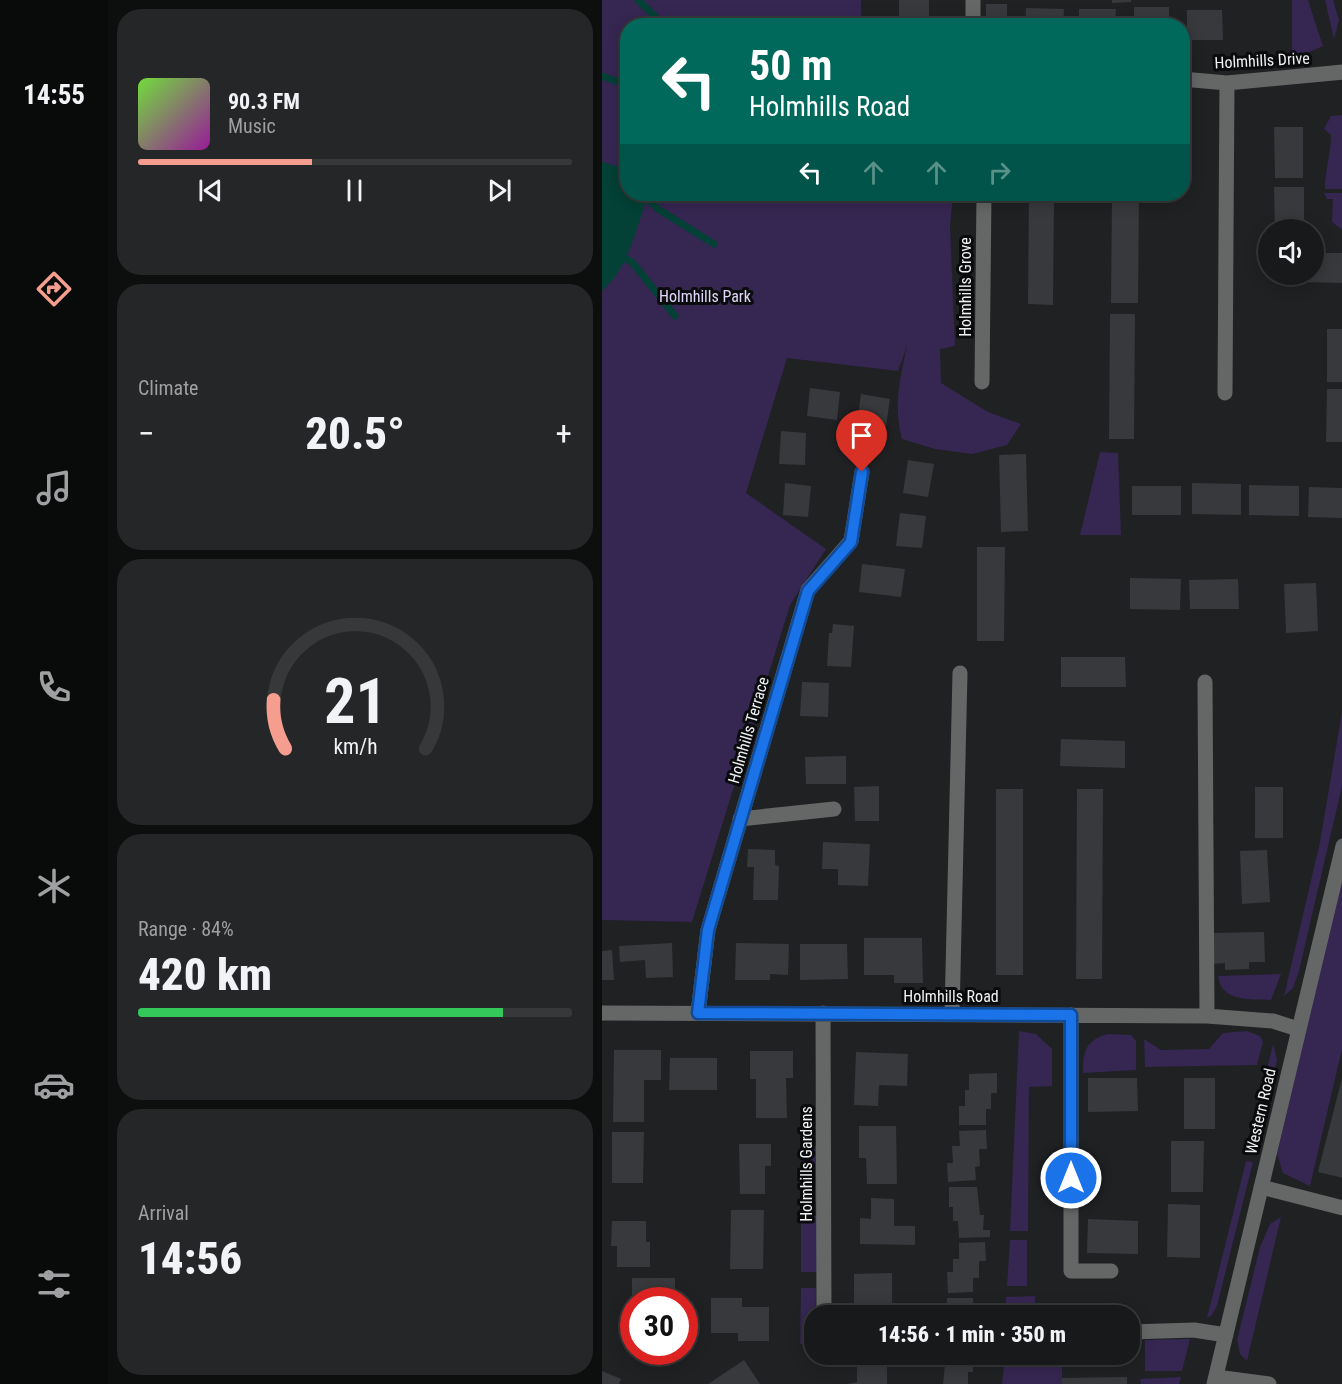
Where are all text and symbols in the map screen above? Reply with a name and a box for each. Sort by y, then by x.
text: 50 m [749,41,832,90]
icon: left [650,42,728,120]
street label: Holmhills Drive [1214,49,1310,72]
text: 14:55 [23,79,85,111]
text: 90.3 FM [228,89,300,114]
text: Holmhills Road [749,91,910,123]
text: Music [228,114,276,138]
icon: left [794,156,827,189]
icon: ahead [857,156,890,189]
icon: ahead [920,156,953,189]
icon: right [983,156,1016,189]
icon: previous [194,174,227,207]
icon: pause [338,174,371,207]
icon: next [483,174,516,207]
map controls [1258,219,1324,285]
button: sound [1258,219,1324,285]
street label: Holmhills Grove [956,237,975,337]
icon: directions [33,268,75,310]
park label: Holmhills Park [659,287,752,306]
text: Climate [138,376,198,400]
text: 20.5° [305,407,405,460]
pin [836,410,887,472]
text: − [138,414,155,453]
text: + [556,414,572,453]
icon: arrive [845,419,878,452]
icon: music [33,467,75,509]
text: 21 [323,665,387,738]
icon: phone [33,666,75,708]
street label: Holmhills Terrace [724,675,773,786]
text: km/h [333,734,377,759]
icon: climate [33,865,75,907]
text: Range · 84% [138,917,234,941]
text: 420 km [138,948,272,1001]
street label: Holmhills Road [903,987,999,1006]
icon: car [33,1064,75,1106]
street label: Western Road [1241,1066,1280,1156]
street label: Holmhills Gardens [797,1106,816,1222]
position arrow [1039,1146,1103,1210]
text: Arrival [138,1201,189,1225]
text: 14:56 [138,1232,242,1285]
icon: filters [33,1263,75,1305]
speed limit sign: 30 [620,1287,698,1365]
text: 14:56 · 1 min · 350 m [878,1322,1066,1347]

